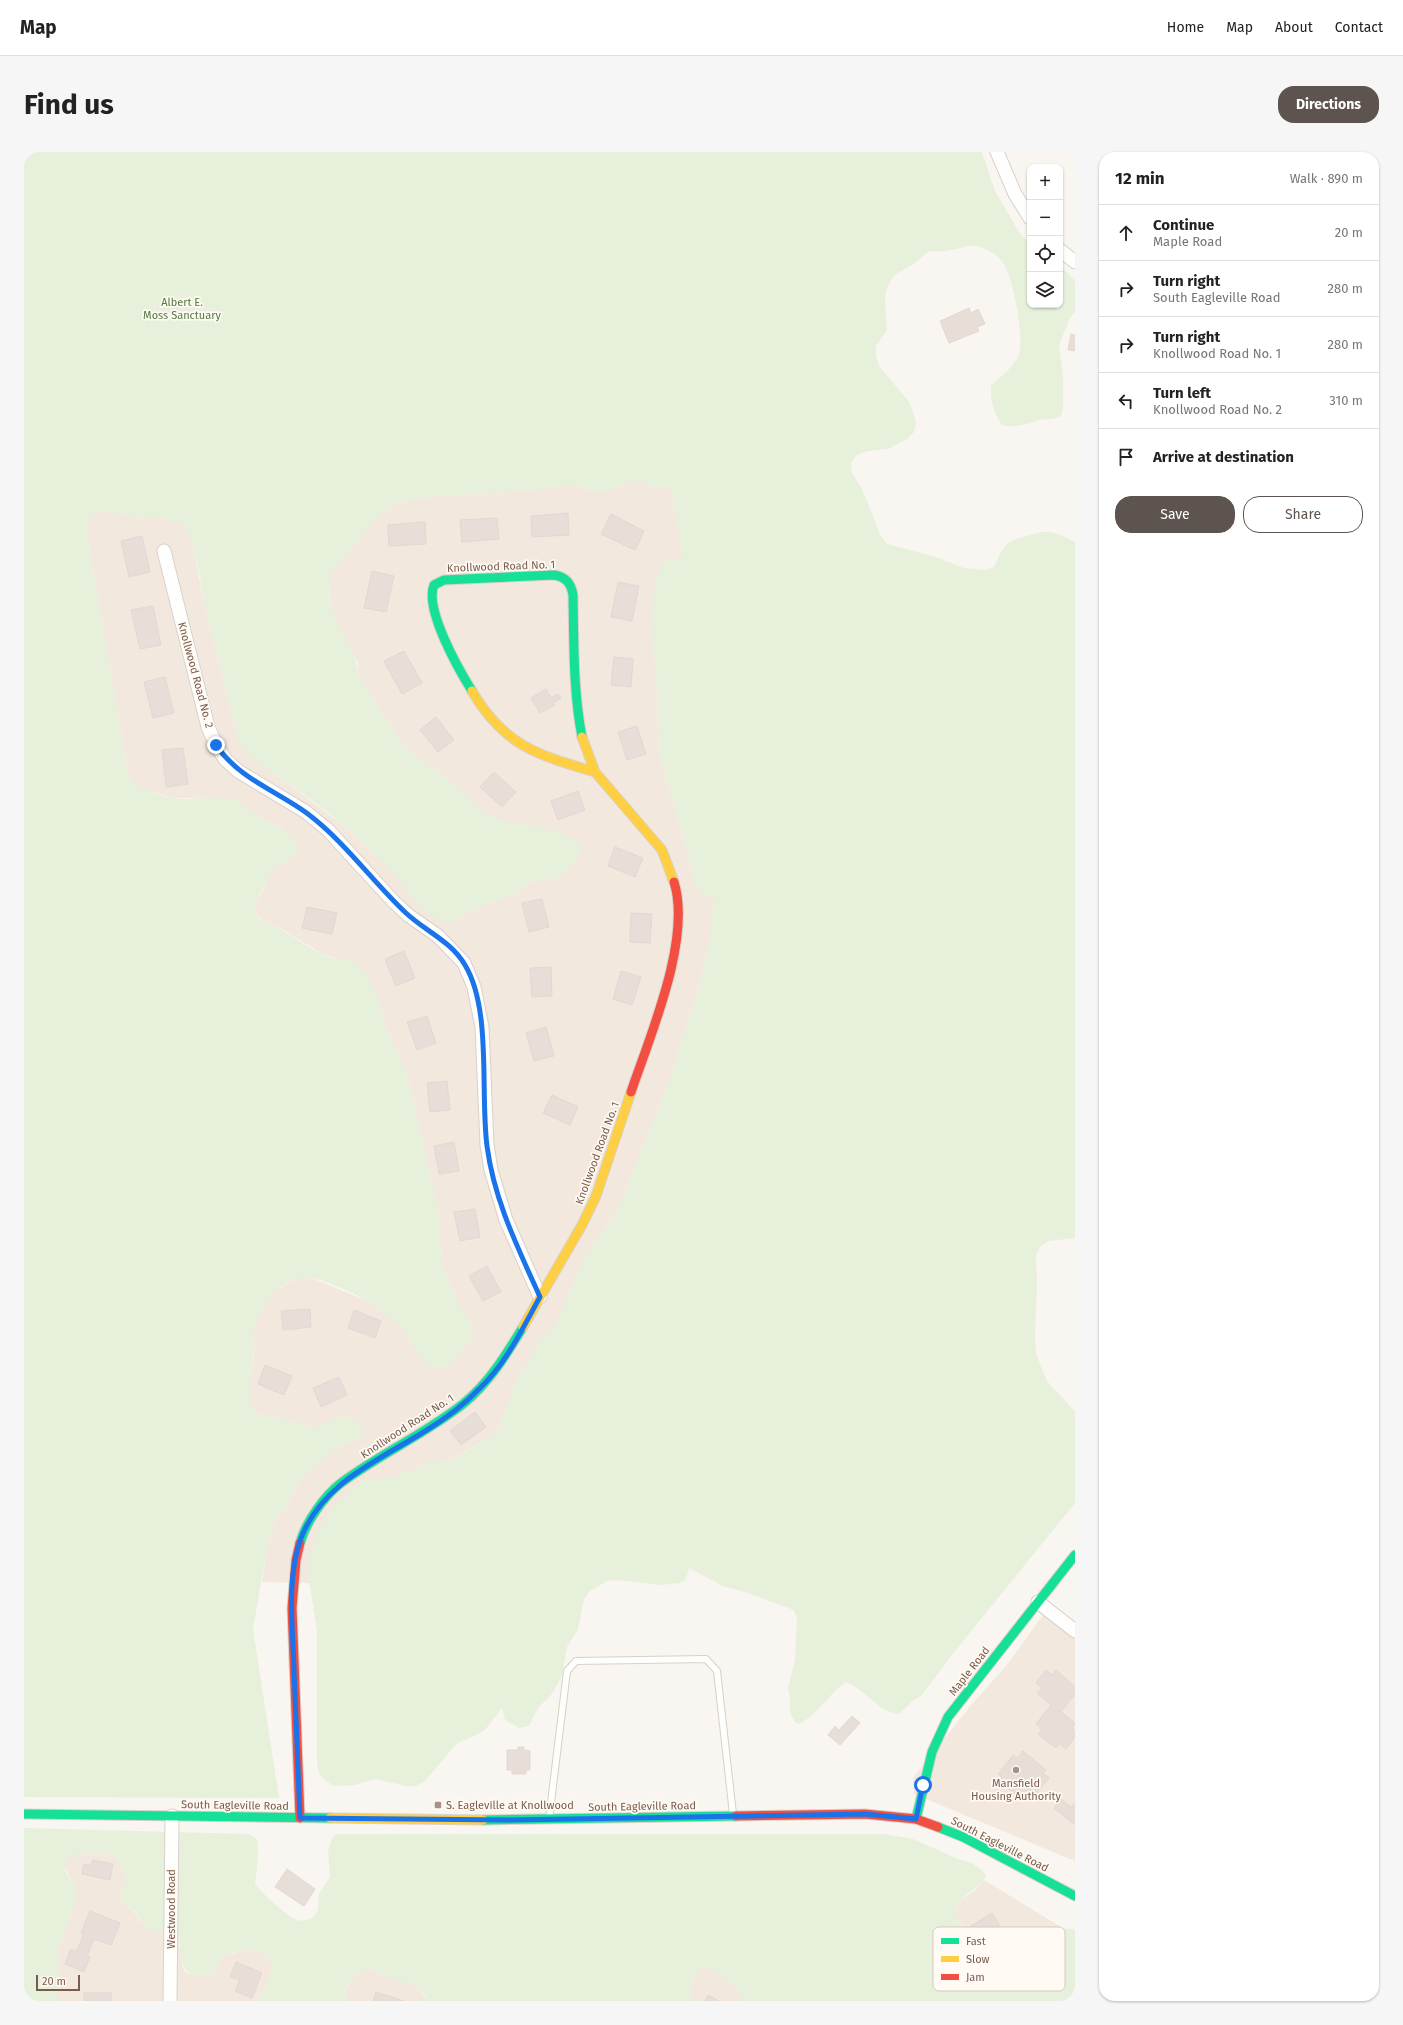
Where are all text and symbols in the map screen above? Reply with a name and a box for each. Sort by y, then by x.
text: Map [20,16,57,39]
text: Home [1167,19,1204,36]
text: Map [1226,19,1253,36]
text: About [1275,19,1313,36]
text: Contact [1335,19,1383,36]
button: Directions [1278,86,1379,123]
text: Find us [24,88,114,121]
map controls [1027,164,1063,308]
button: + [1027,164,1063,200]
text: 12 min [1115,168,1165,189]
text: Walk · 890 m [1290,171,1363,186]
button: − [1027,200,1063,236]
text: Continue [1153,216,1214,234]
icon: ahead [1115,222,1137,244]
text: 20 m [1335,225,1363,240]
text: Maple Road [1153,234,1222,249]
button: locate [1027,236,1063,272]
button: layers [1027,272,1063,308]
text: Turn right [1153,272,1220,290]
icon: right [1115,278,1137,300]
text: 280 m [1328,281,1363,296]
text: South Eagleville Road [1153,290,1280,305]
park label: Albert E. Moss Sanctuary [143,296,221,322]
text: Turn right [1153,328,1220,346]
icon: right [1115,334,1137,356]
text: 280 m [1328,337,1363,352]
text: Knollwood Road No. 1 [1153,346,1281,361]
text: Turn left [1153,384,1211,402]
icon: left [1115,390,1137,412]
text: 310 m [1329,393,1363,408]
text: Knollwood Road No. 2 [1153,402,1282,417]
icon: arrive [1115,446,1137,468]
text: Arrive at destination [1153,448,1294,466]
button: Save [1115,496,1235,533]
button: Share [1243,496,1363,533]
street label: Knollwood Road No. 1 [447,558,555,575]
street label: Knollwood Road No. 2 [175,621,216,730]
route end [207,736,225,754]
street label: Knollwood Road No. 1 [573,1100,622,1206]
street label: Knollwood Road No. 1 [358,1391,456,1461]
street label: Maple Road [946,1644,993,1698]
marker: Mansfield Housing Authority [1011,1765,1021,1775]
route start [914,1776,932,1794]
place label: Mansfield Housing Authority [971,1777,1062,1803]
street label: South Eagleville Road [181,1798,289,1813]
place label: S. Eagleville at Knollwood [446,1799,574,1812]
street label: South Eagleville Road [588,1799,696,1814]
marker: S. Eagleville at Knollwood [433,1800,443,1810]
street label: South Eagleville Road [949,1814,1051,1875]
street label: Westwood Road [165,1869,178,1949]
legend [933,1927,1065,1991]
text: Fast [966,1935,986,1948]
text: Slow [966,1953,990,1966]
text: Jam [966,1971,985,1984]
scale bar [36,1973,80,1992]
text: 20 m [42,1975,66,1988]

